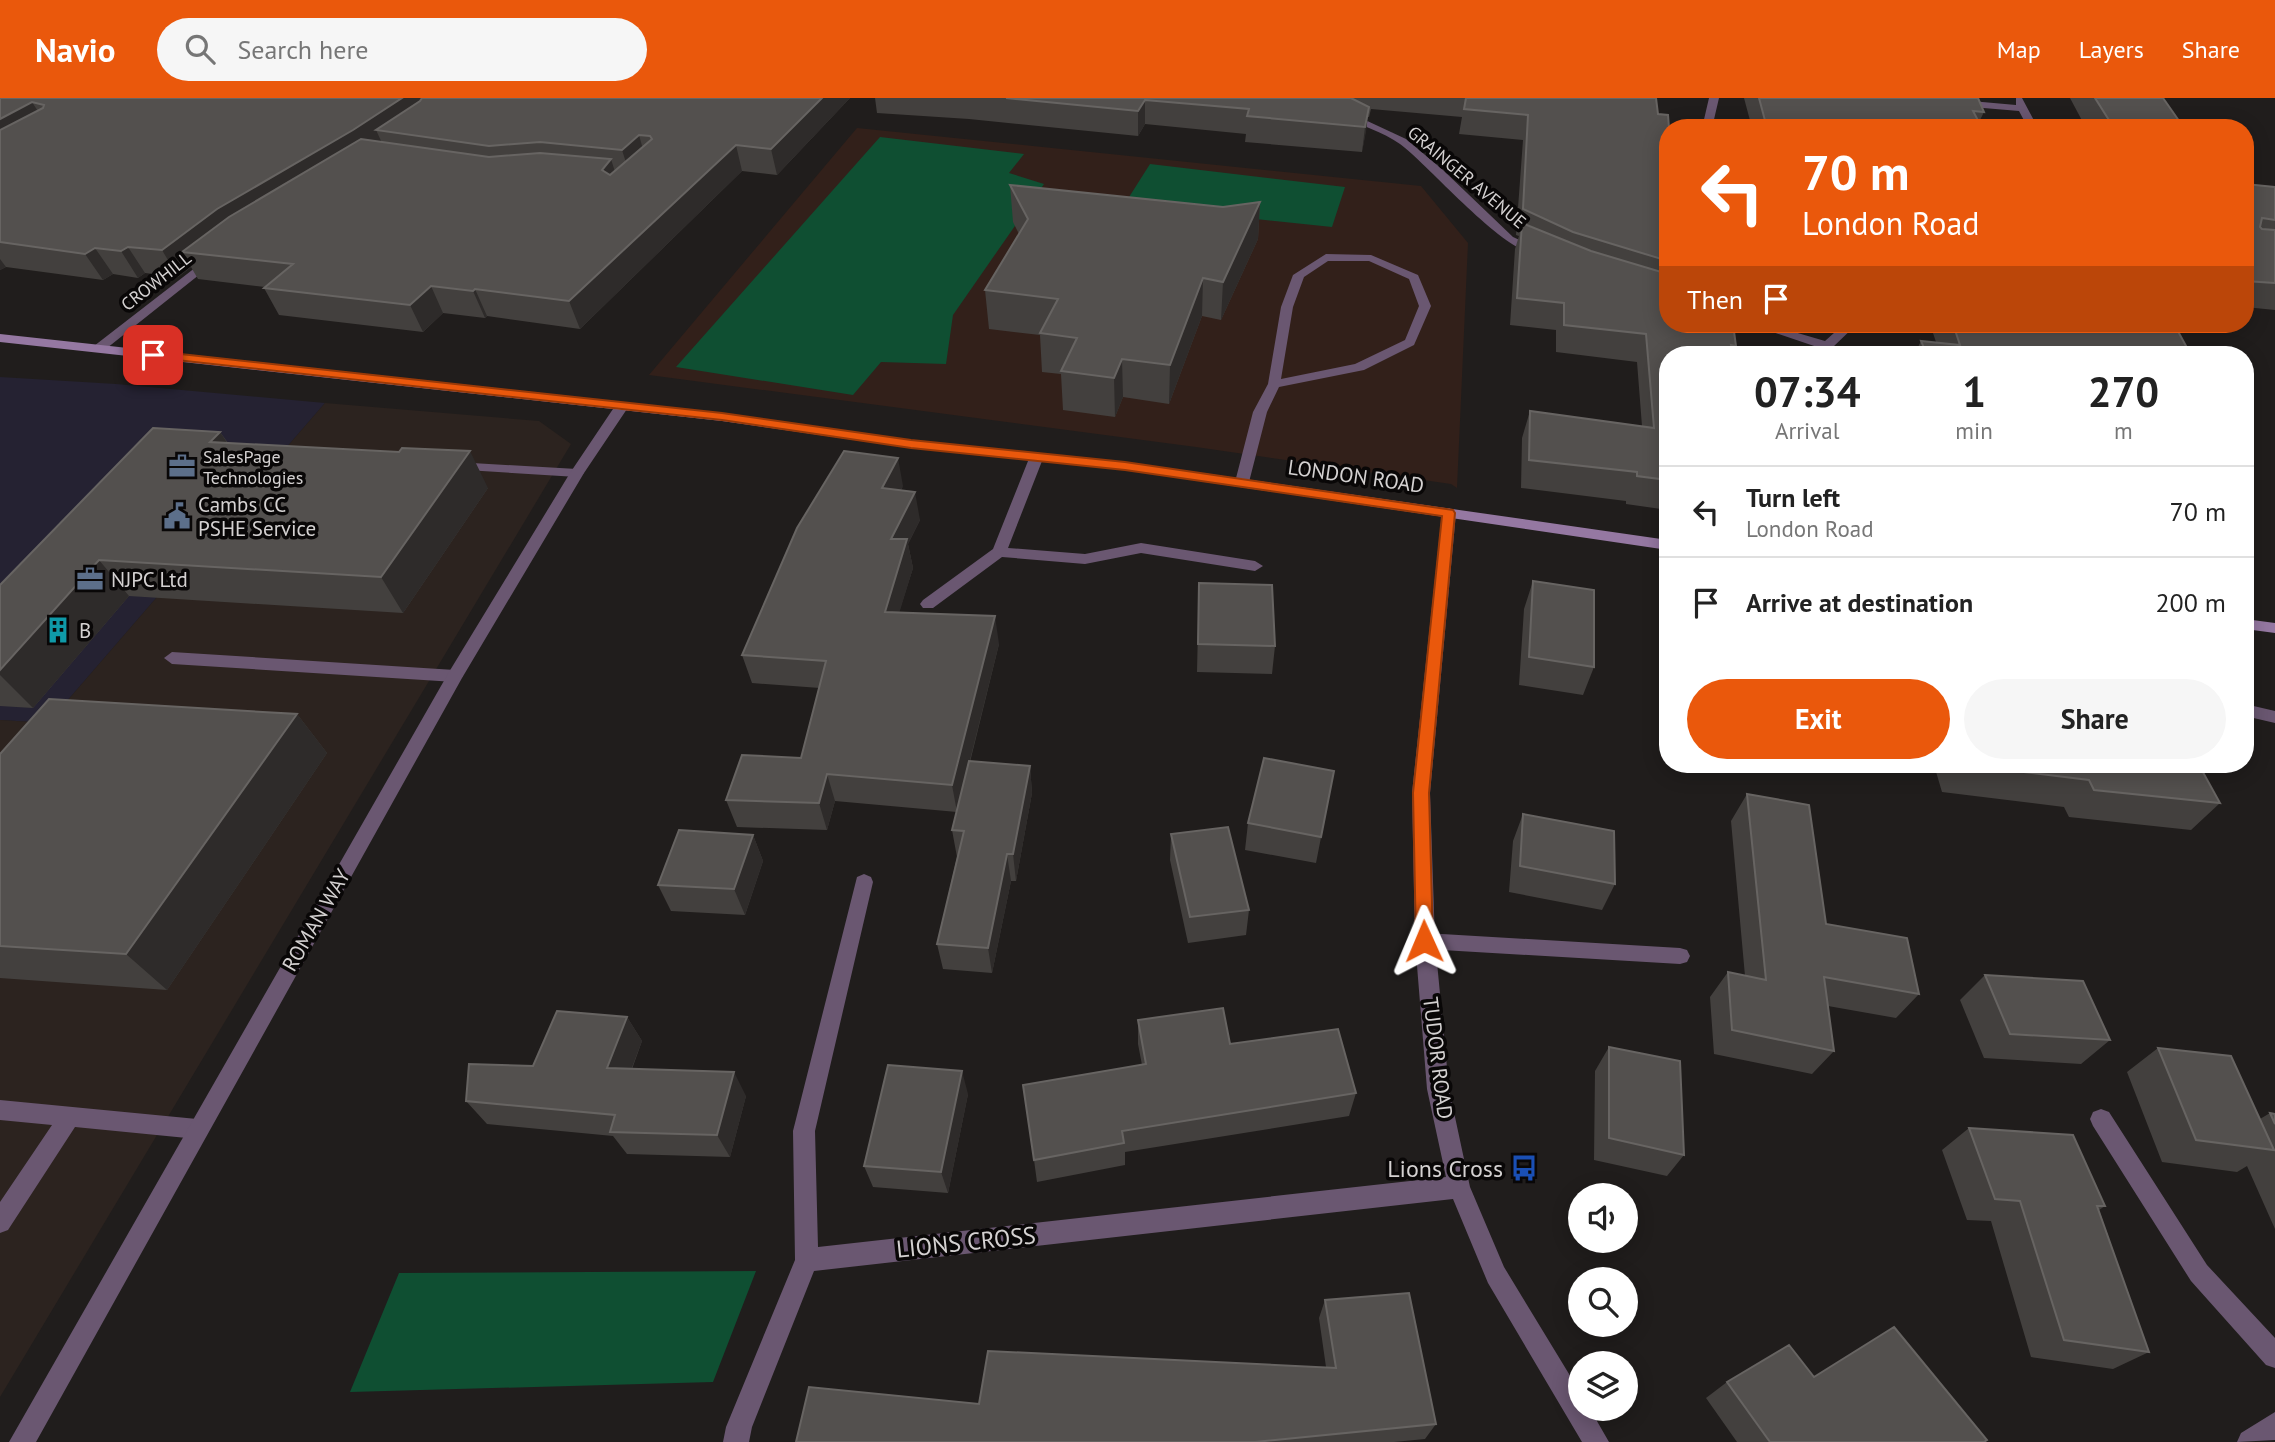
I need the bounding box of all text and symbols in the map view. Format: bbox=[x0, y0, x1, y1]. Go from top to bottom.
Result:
search box bbox=[157, 18, 647, 81]
text: Navio bbox=[35, 28, 115, 71]
icon: search bbox=[181, 30, 219, 68]
text: Search here bbox=[237, 33, 369, 66]
text: Map bbox=[1997, 34, 2041, 65]
text: Layers bbox=[2079, 34, 2144, 65]
text: Share bbox=[2182, 34, 2240, 65]
street label: GRAINGER AVENUE bbox=[1403, 121, 1531, 233]
text: 70 m bbox=[1802, 140, 1909, 204]
icon: left bbox=[1687, 147, 1778, 238]
text: London Road bbox=[1802, 202, 1979, 244]
street label: CROWHILL bbox=[116, 246, 196, 316]
icon: arrive bbox=[1757, 280, 1795, 318]
text: Then bbox=[1687, 283, 1743, 316]
pin bbox=[123, 325, 183, 385]
icon: arrive bbox=[134, 336, 172, 374]
text: 07:34 bbox=[1754, 364, 1860, 419]
text: 1 bbox=[1962, 364, 1986, 419]
text: 270 bbox=[2088, 364, 2159, 419]
text: Arrival bbox=[1775, 416, 1839, 445]
text: min bbox=[1955, 416, 1993, 445]
text: m bbox=[2114, 416, 2133, 445]
place label: SalesPage Technologies bbox=[203, 445, 303, 489]
office icon: SalesPage Technologies bbox=[167, 451, 197, 481]
street label: LONDON ROAD bbox=[1286, 453, 1426, 499]
text: Turn left bbox=[1746, 481, 1840, 514]
place label: Cambs CC PSHE Service bbox=[198, 491, 316, 542]
icon: left bbox=[1687, 493, 1725, 531]
text: 70 m bbox=[2170, 495, 2226, 528]
public building icon: Cambs CC PSHE Service bbox=[162, 501, 192, 531]
text: London Road bbox=[1746, 514, 1874, 543]
office icon: NJPC Ltd bbox=[75, 564, 105, 594]
place label: NJPC Ltd bbox=[111, 566, 188, 593]
icon: arrive bbox=[1687, 584, 1725, 622]
text: Arrive at destination bbox=[1746, 586, 1973, 619]
text: 200 m bbox=[2155, 586, 2226, 619]
building icon: B bbox=[43, 615, 73, 645]
place label: B bbox=[79, 617, 91, 644]
button: Exit bbox=[1687, 679, 1950, 759]
button: Share bbox=[1964, 679, 2226, 759]
street label: ROMAN WAY bbox=[276, 864, 356, 976]
position arrow bbox=[1387, 904, 1461, 978]
street label: TUDOR ROAD bbox=[1417, 995, 1459, 1121]
place label: Lions Cross bbox=[1387, 1153, 1503, 1184]
bus stop icon: Lions Cross bbox=[1509, 1153, 1539, 1183]
map controls bbox=[1568, 1183, 1638, 1421]
button: sound bbox=[1568, 1183, 1638, 1253]
street label: LIONS CROSS bbox=[895, 1219, 1037, 1265]
button: search bbox=[1568, 1267, 1638, 1337]
button: layers bbox=[1568, 1351, 1638, 1421]

